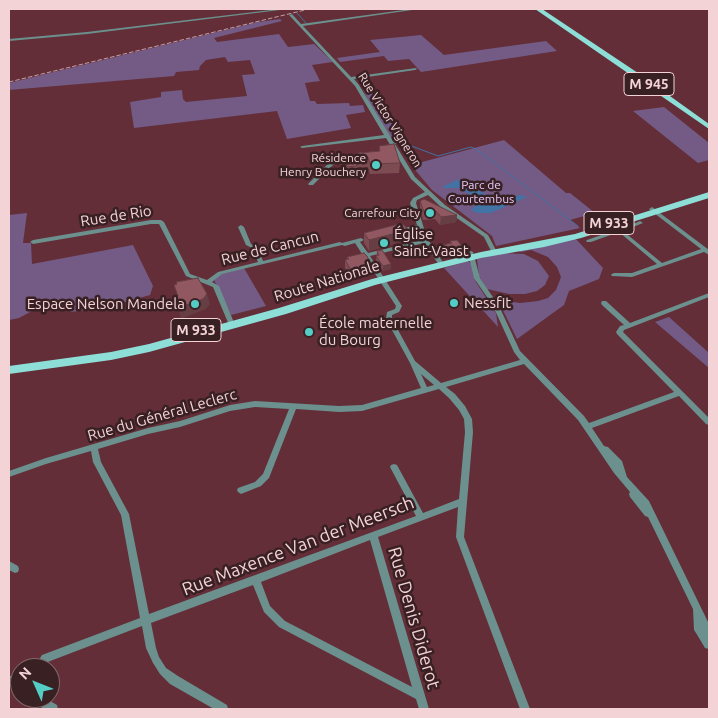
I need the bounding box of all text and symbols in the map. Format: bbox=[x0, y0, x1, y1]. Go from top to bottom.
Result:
street label: Rue Victor Vigneron bbox=[355, 70, 425, 170]
road number: M 945 bbox=[624, 72, 674, 96]
place label: Résidence Henry Bouchery bbox=[280, 151, 366, 179]
marker: Résidence Henry Bouchery bbox=[370, 159, 382, 171]
park label: Parc de Courtembus bbox=[448, 178, 514, 206]
street label: Rue de Rio bbox=[79, 201, 153, 231]
place label: Carrefour City bbox=[344, 206, 420, 220]
marker: Carrefour City bbox=[424, 207, 436, 219]
road number: M 933 bbox=[584, 212, 634, 234]
place label: Église Saint-Vaast bbox=[394, 225, 469, 260]
street label: Rue de Cancun bbox=[219, 227, 321, 269]
marker: Église Saint-Vaast bbox=[378, 237, 390, 249]
street label: Route Nationale bbox=[272, 256, 382, 306]
place label: Nessfit bbox=[464, 294, 511, 312]
place label: Espace Nelson Mandela bbox=[27, 295, 185, 313]
marker: Nessfit bbox=[448, 297, 460, 309]
marker: Espace Nelson Mandela bbox=[189, 298, 201, 310]
place label: École maternelle du Bourg bbox=[319, 314, 432, 349]
road number: M 933 bbox=[171, 318, 221, 342]
marker: École maternelle du Bourg bbox=[303, 326, 315, 338]
street label: Rue du Général Leclerc bbox=[86, 385, 238, 445]
street label: Rue Maxence Van der Meersch bbox=[179, 492, 417, 600]
street label: Rue Denis Diderot bbox=[383, 544, 445, 692]
north arrow bbox=[10, 658, 60, 708]
text: N bbox=[16, 664, 34, 683]

